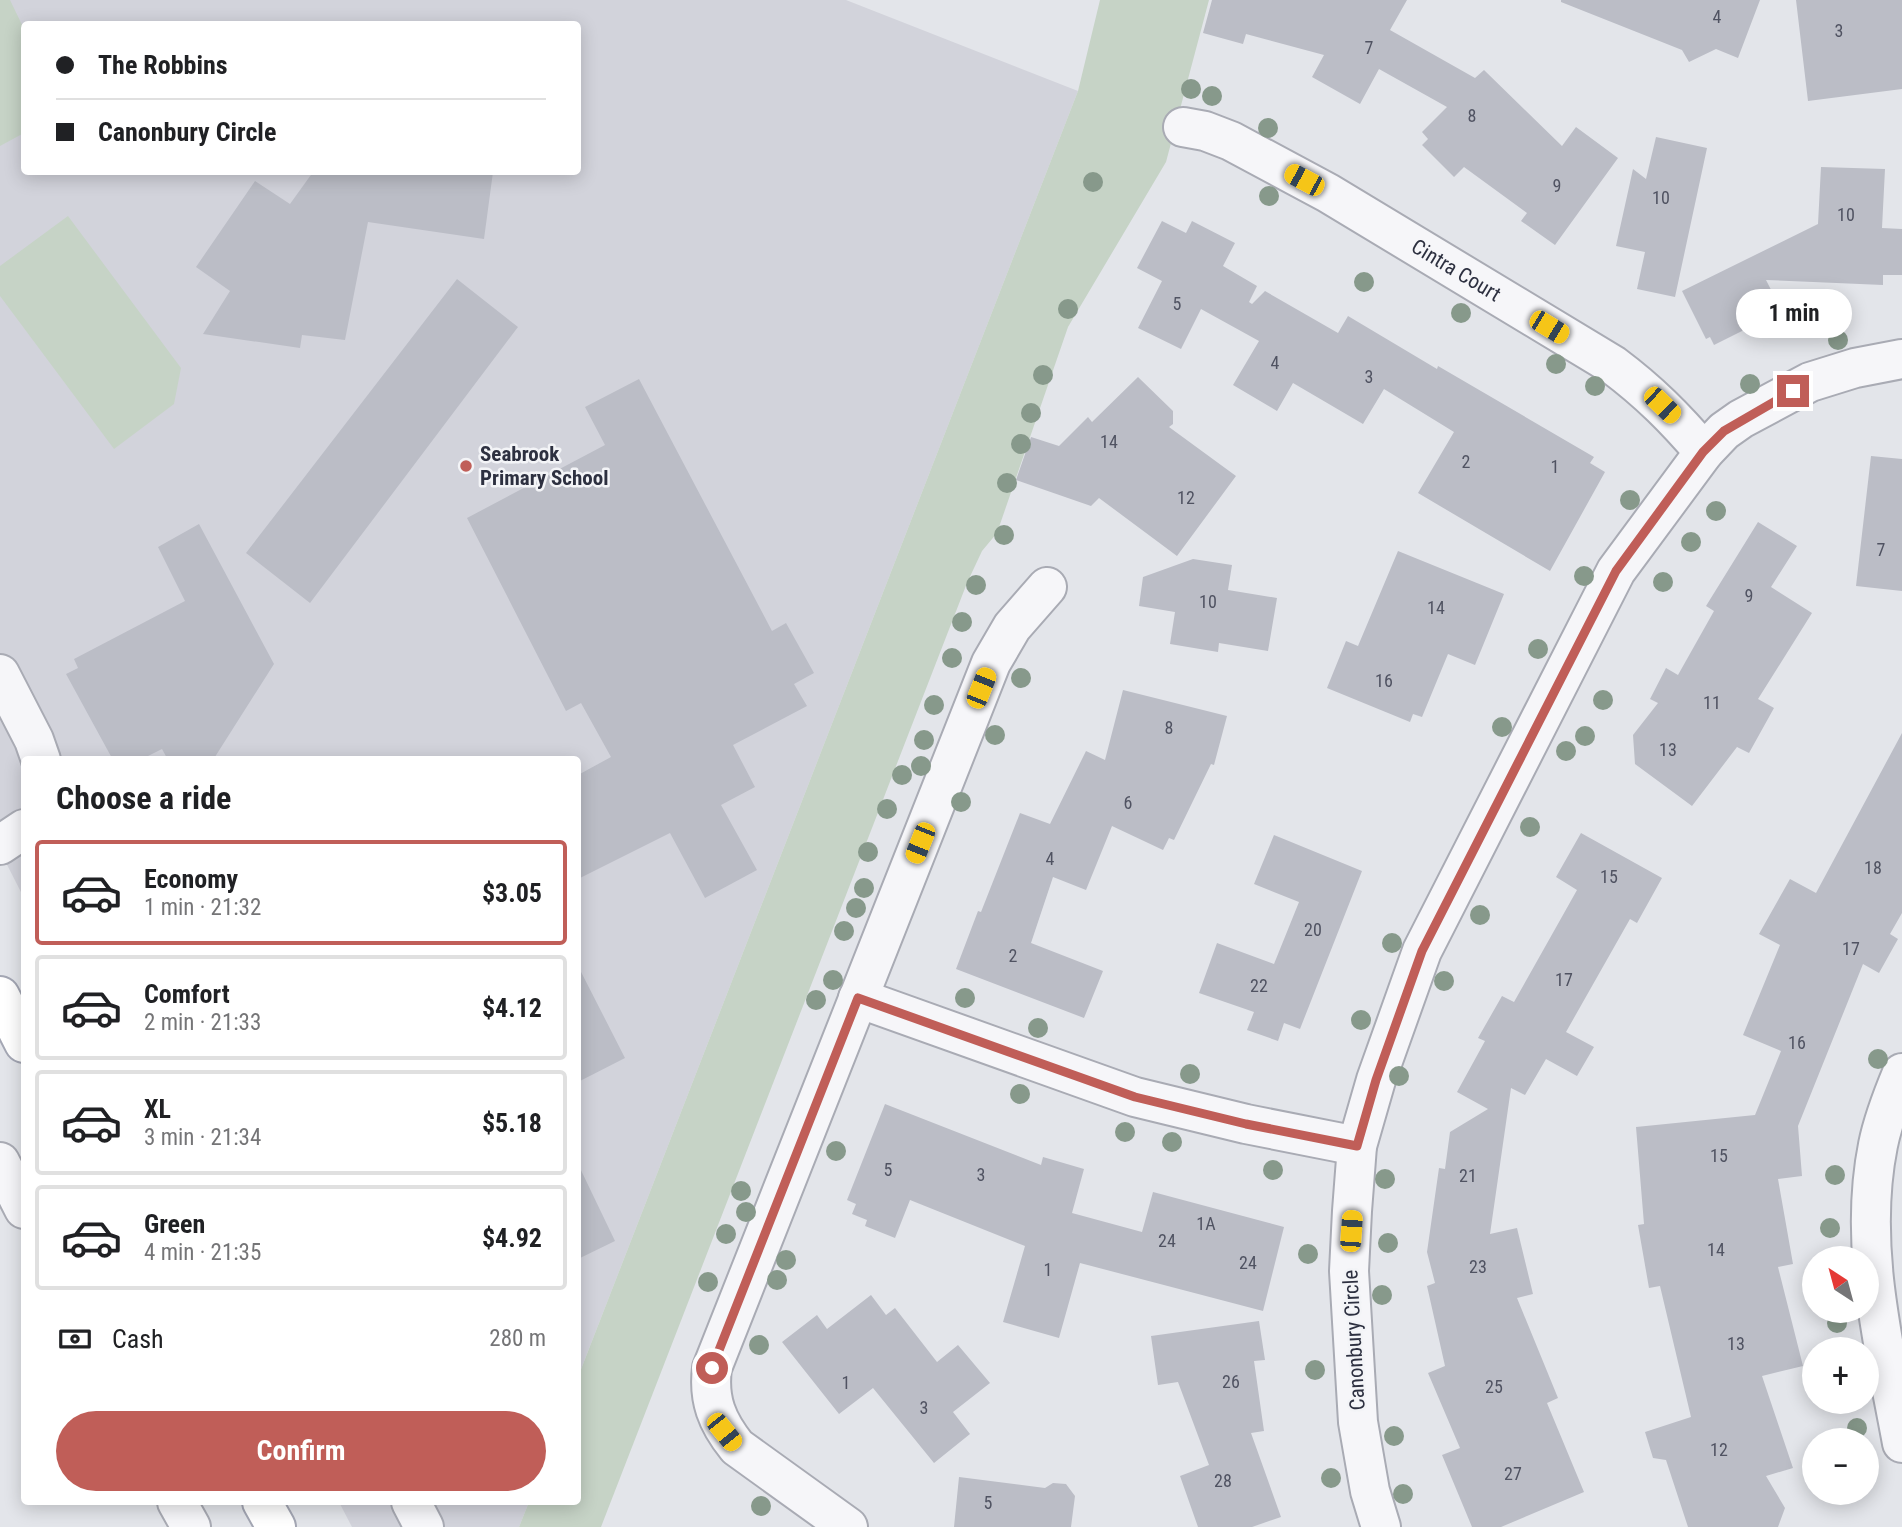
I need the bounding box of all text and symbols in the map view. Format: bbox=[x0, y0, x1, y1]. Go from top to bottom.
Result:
house number: 4 bbox=[1713, 6, 1722, 27]
house number: 3 bbox=[1835, 20, 1843, 41]
house number: 7 bbox=[1365, 37, 1374, 58]
text: The Robbins bbox=[98, 50, 228, 80]
house number: 8 bbox=[1468, 105, 1476, 126]
text: Canonbury Circle bbox=[98, 117, 276, 147]
car bbox=[1281, 161, 1328, 199]
house number: 9 bbox=[1553, 175, 1561, 196]
house number: 10 bbox=[1652, 187, 1670, 208]
house number: 10 bbox=[1837, 204, 1855, 225]
street label: Cintra Court bbox=[1407, 234, 1505, 306]
callout: 1 min bbox=[1735, 290, 1851, 338]
house number: 5 bbox=[1173, 293, 1182, 314]
text: 1 min bbox=[1768, 300, 1820, 327]
car bbox=[1526, 307, 1573, 347]
house number: 4 bbox=[1271, 352, 1280, 373]
house number: 3 bbox=[1365, 366, 1373, 387]
route end bbox=[1777, 375, 1809, 407]
car bbox=[1640, 383, 1685, 427]
house number: 14 bbox=[1100, 431, 1118, 452]
place label: Seabrook Primary School bbox=[480, 442, 609, 490]
house number: 2 bbox=[1462, 451, 1471, 472]
house number: 1 bbox=[1551, 456, 1559, 477]
marker: Seabrook Primary School bbox=[458, 458, 474, 474]
house number: 12 bbox=[1177, 487, 1195, 508]
house number: 7 bbox=[1877, 539, 1886, 560]
house number: 9 bbox=[1745, 585, 1753, 606]
house number: 10 bbox=[1199, 591, 1217, 612]
house number: 14 bbox=[1427, 597, 1445, 618]
car bbox=[964, 665, 999, 711]
house number: 16 bbox=[1375, 670, 1393, 691]
house number: 11 bbox=[1703, 692, 1721, 713]
house number: 8 bbox=[1165, 717, 1173, 738]
house number: 13 bbox=[1659, 739, 1677, 760]
text: Choose a ride bbox=[56, 779, 231, 817]
house number: 6 bbox=[1124, 792, 1132, 813]
car bbox=[903, 820, 938, 866]
house number: 4 bbox=[1046, 848, 1055, 869]
house number: 18 bbox=[1864, 857, 1882, 878]
icon: car bbox=[60, 861, 123, 924]
text: Economy bbox=[144, 864, 238, 894]
house number: 15 bbox=[1600, 866, 1618, 887]
text: $3.05 bbox=[482, 878, 542, 908]
text: 1 min · 21:32 bbox=[144, 894, 261, 921]
house number: 20 bbox=[1304, 919, 1322, 940]
house number: 17 bbox=[1842, 938, 1860, 959]
house number: 2 bbox=[1009, 945, 1018, 966]
house number: 17 bbox=[1555, 969, 1573, 990]
house number: 22 bbox=[1250, 975, 1268, 996]
icon: car bbox=[60, 976, 123, 1039]
text: Comfort bbox=[144, 979, 230, 1009]
text: $4.12 bbox=[482, 993, 542, 1023]
text: 2 min · 21:33 bbox=[144, 1009, 261, 1036]
house number: 16 bbox=[1788, 1032, 1806, 1053]
icon: car bbox=[60, 1091, 123, 1154]
text: XL bbox=[144, 1094, 171, 1124]
text: $5.18 bbox=[482, 1108, 542, 1138]
text: 3 min · 21:34 bbox=[144, 1124, 261, 1151]
house number: 15 bbox=[1710, 1145, 1728, 1166]
house number: 5 bbox=[884, 1159, 893, 1180]
house number: 3 bbox=[977, 1164, 985, 1185]
house number: 21 bbox=[1459, 1165, 1477, 1186]
icon: car bbox=[60, 1206, 123, 1269]
text: Green bbox=[144, 1209, 205, 1239]
car bbox=[1340, 1209, 1363, 1253]
house number: 1A bbox=[1196, 1213, 1216, 1234]
text: $4.92 bbox=[482, 1223, 542, 1253]
house number: 24 bbox=[1158, 1230, 1176, 1251]
text: 4 min · 21:35 bbox=[144, 1239, 261, 1266]
house number: 14 bbox=[1707, 1239, 1725, 1260]
north arrow bbox=[1802, 1246, 1880, 1323]
map controls bbox=[1802, 1246, 1879, 1505]
house number: 24 bbox=[1239, 1252, 1257, 1273]
house number: 23 bbox=[1469, 1256, 1487, 1277]
house number: 1 bbox=[1044, 1259, 1052, 1280]
street label: Canonbury Circle bbox=[1338, 1269, 1370, 1411]
icon: cash bbox=[56, 1320, 94, 1358]
text: Cash bbox=[112, 1324, 164, 1354]
text: 280 m bbox=[489, 1325, 546, 1352]
house number: 13 bbox=[1727, 1333, 1745, 1354]
button: + bbox=[1802, 1337, 1879, 1414]
route start bbox=[696, 1352, 728, 1384]
house number: 26 bbox=[1222, 1371, 1240, 1392]
house number: 1 bbox=[842, 1372, 850, 1393]
house number: 25 bbox=[1485, 1376, 1503, 1397]
house number: 3 bbox=[920, 1397, 928, 1418]
car bbox=[703, 1409, 746, 1455]
button: Confirm bbox=[56, 1411, 546, 1491]
button: − bbox=[1802, 1428, 1879, 1505]
house number: 12 bbox=[1710, 1439, 1728, 1460]
house number: 27 bbox=[1504, 1463, 1522, 1484]
house number: 28 bbox=[1214, 1470, 1232, 1491]
house number: 5 bbox=[984, 1492, 993, 1513]

